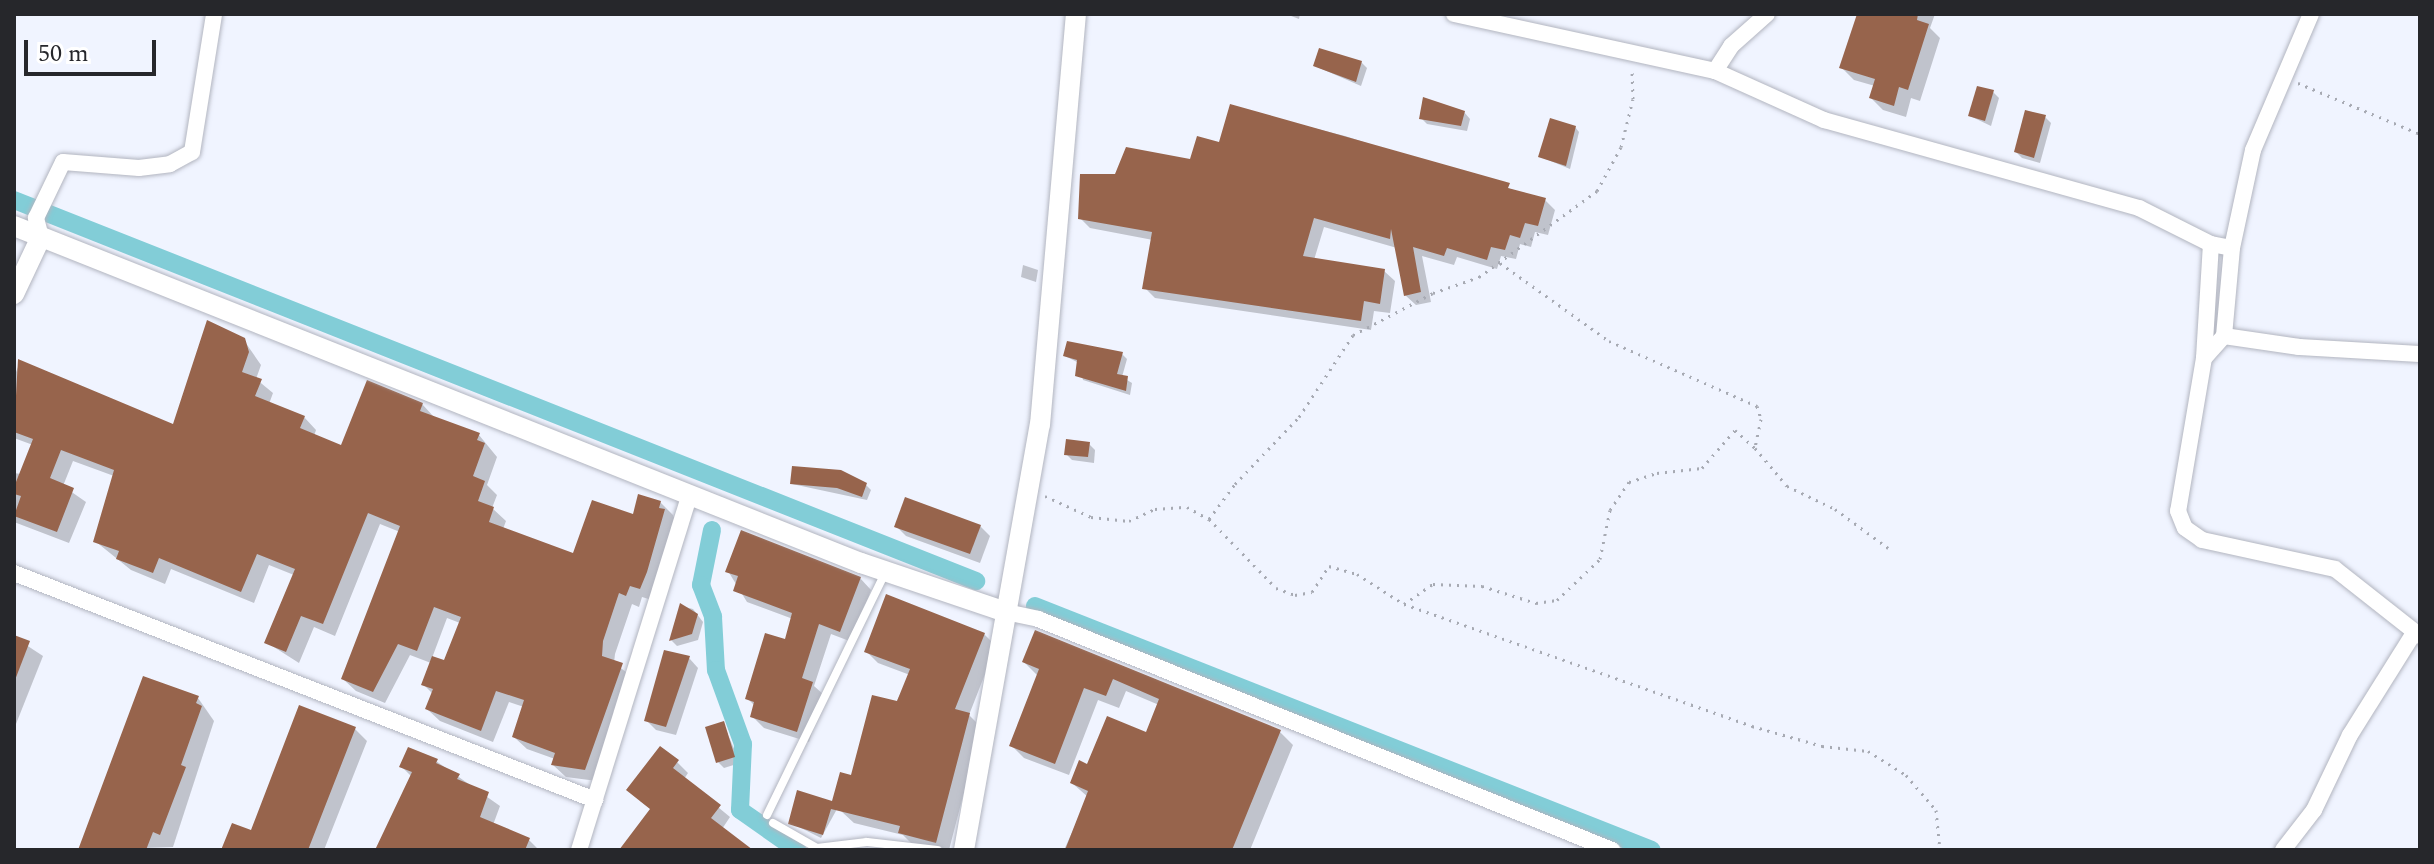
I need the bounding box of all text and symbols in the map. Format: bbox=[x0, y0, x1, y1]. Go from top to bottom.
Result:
scale bar bbox=[28, 24, 160, 74]
text: 50 m bbox=[38, 36, 89, 72]

